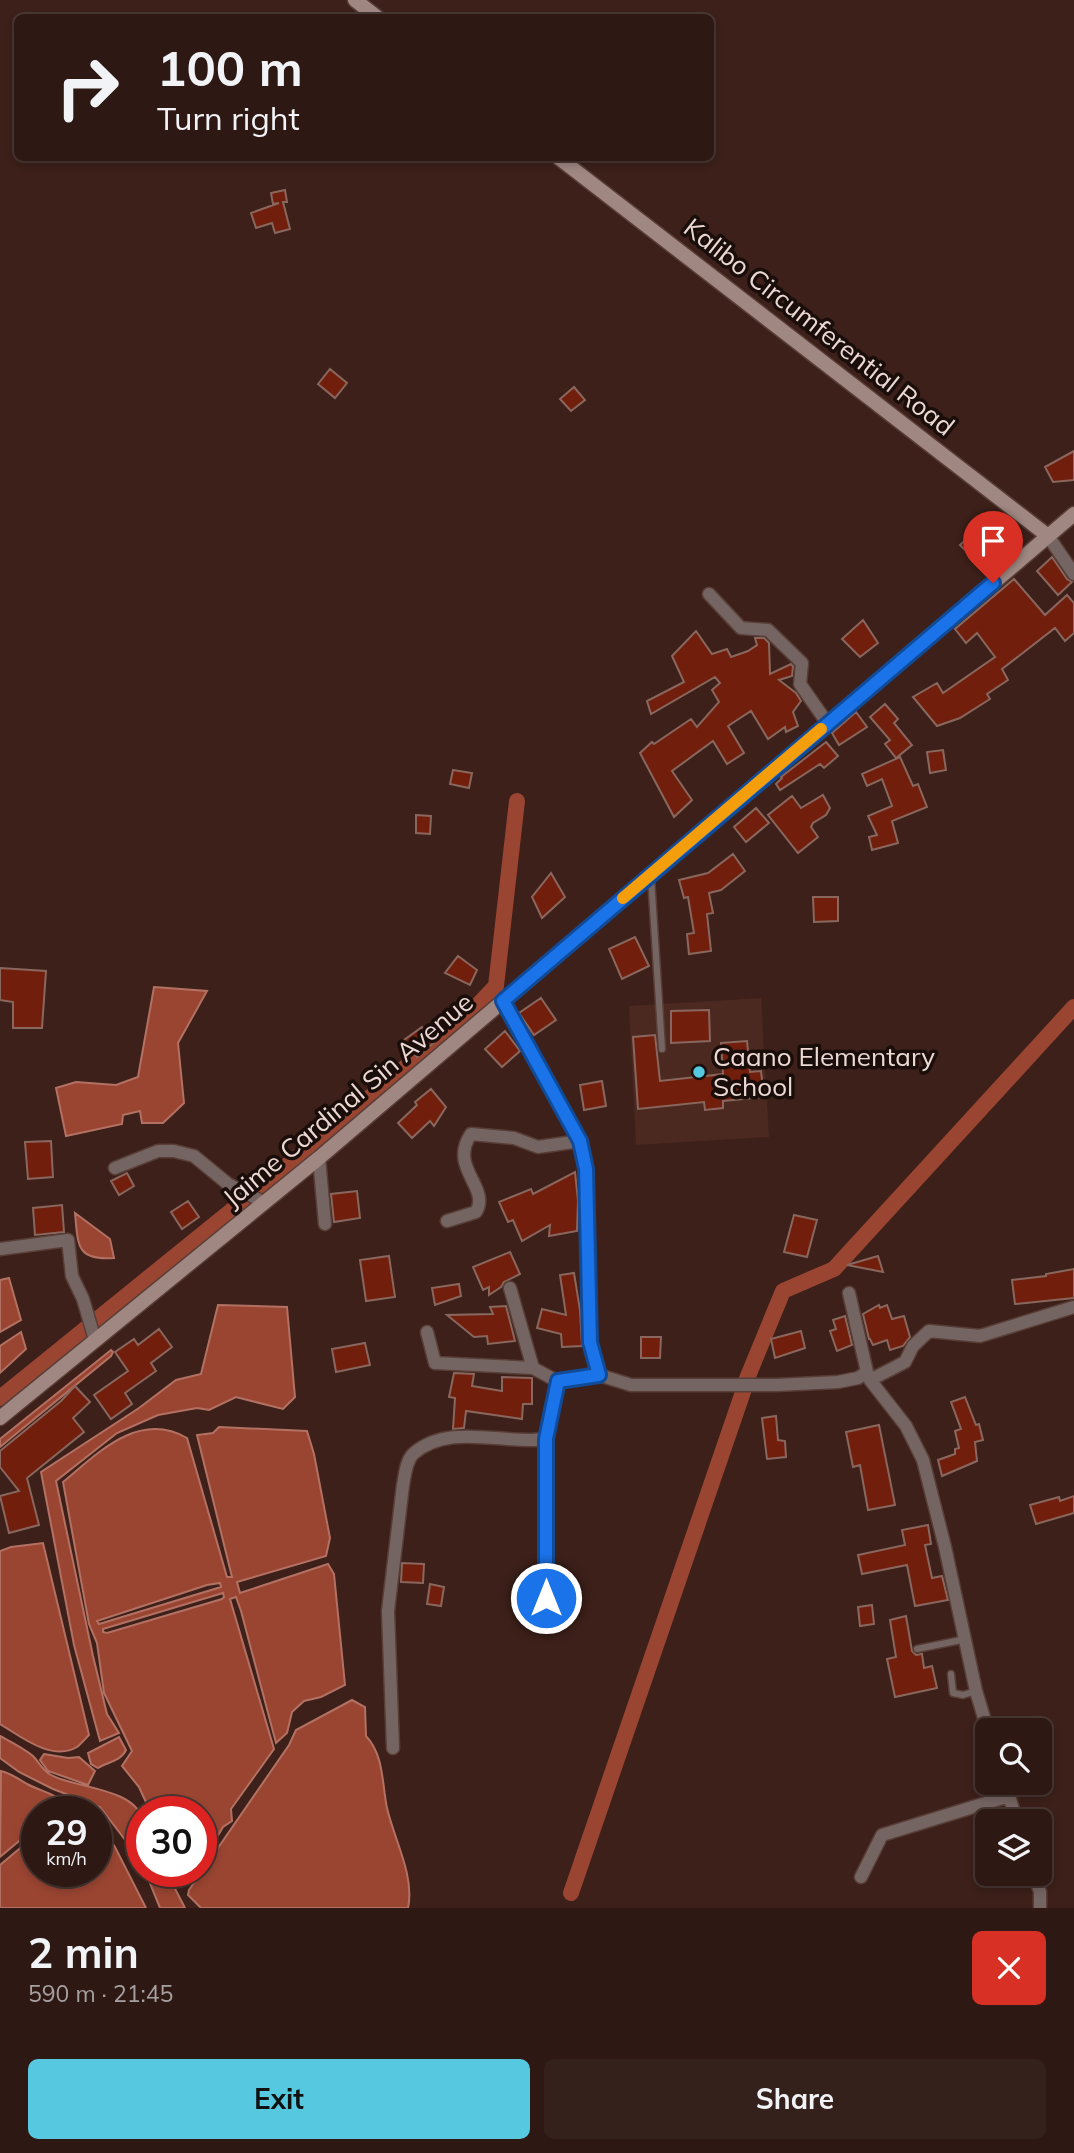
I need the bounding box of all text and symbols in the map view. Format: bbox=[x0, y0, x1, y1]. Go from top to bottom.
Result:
text: 100 m bbox=[157, 37, 303, 98]
icon: right bbox=[42, 42, 133, 133]
text: Turn right bbox=[157, 98, 300, 138]
street label: Kalibo Circumferential Road bbox=[677, 211, 961, 443]
pin bbox=[963, 511, 1023, 583]
icon: arrive bbox=[974, 522, 1012, 560]
street label: Jaime Cardinal Sin Avenue bbox=[216, 985, 480, 1214]
place label: Caano Elementary School bbox=[713, 1040, 935, 1103]
marker: Caano Elementary School bbox=[691, 1064, 707, 1080]
position arrow bbox=[509, 1561, 583, 1635]
map controls bbox=[975, 1718, 1052, 1886]
button: search bbox=[975, 1718, 1052, 1795]
speed limit sign: 30 bbox=[126, 1796, 217, 1887]
button: layers bbox=[975, 1809, 1052, 1886]
text: 29 bbox=[45, 1810, 88, 1854]
text: km/h bbox=[46, 1847, 87, 1870]
text: 2 min bbox=[28, 1926, 139, 1979]
button: close bbox=[972, 1931, 1046, 2005]
text: 590 m · 21:45 bbox=[28, 1979, 173, 2008]
button: Exit bbox=[28, 2059, 530, 2139]
button: Share bbox=[544, 2059, 1046, 2139]

